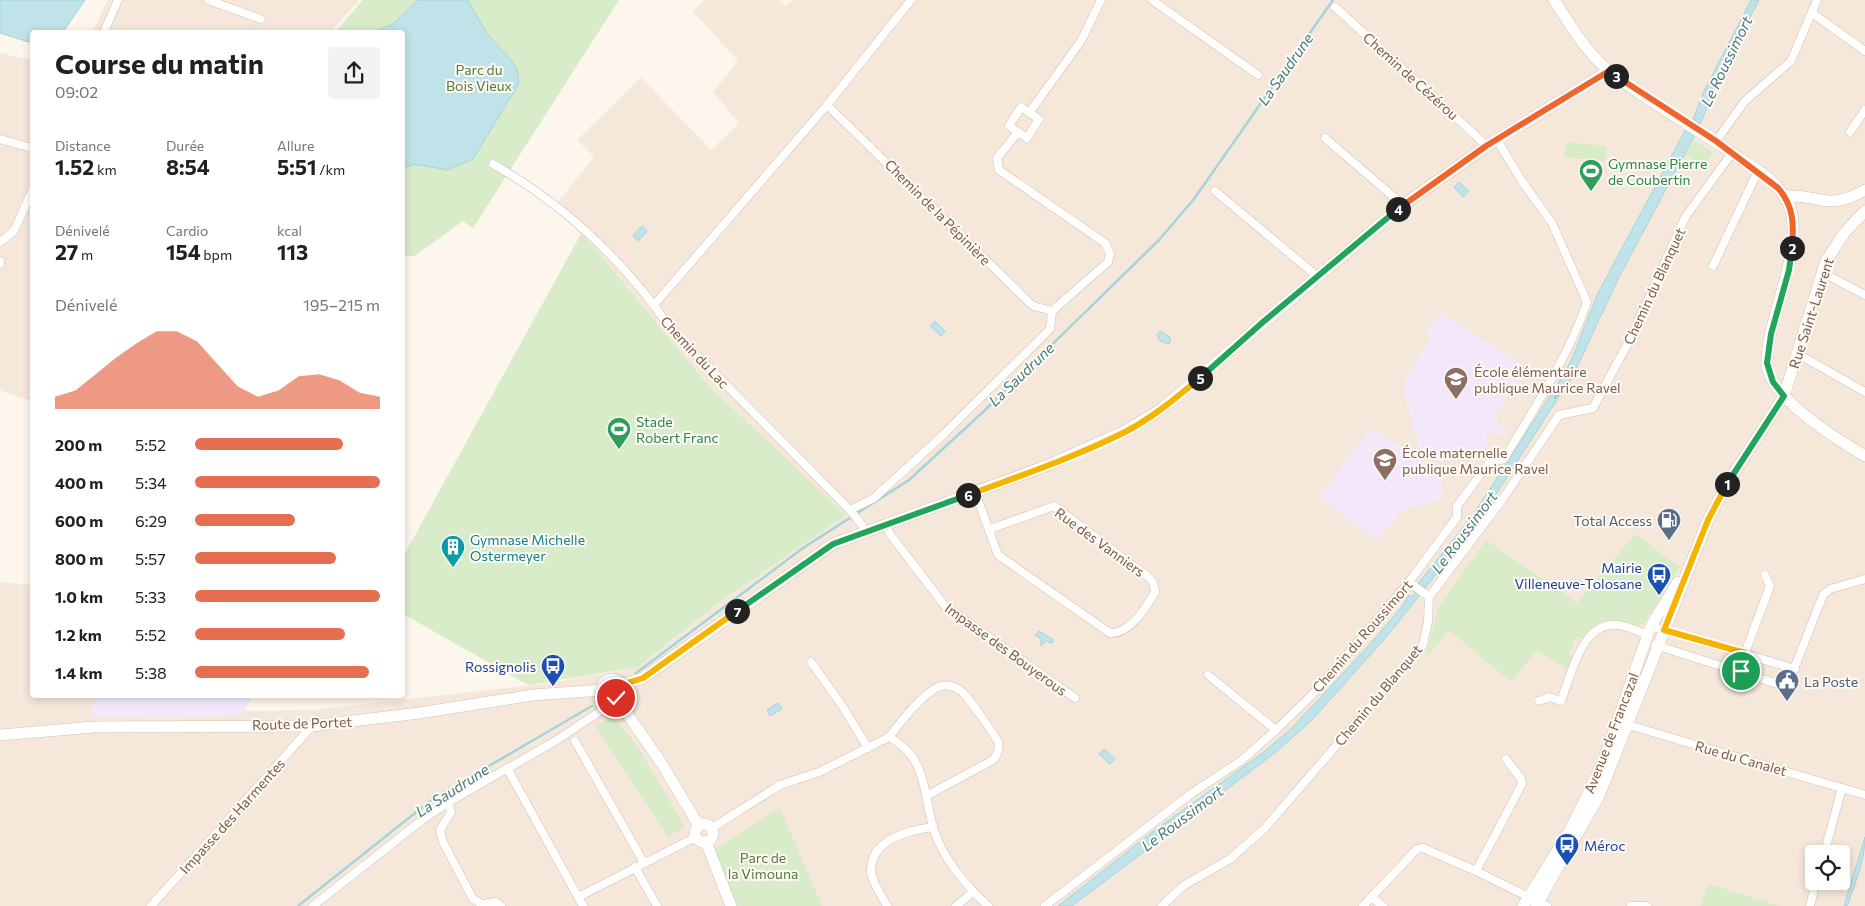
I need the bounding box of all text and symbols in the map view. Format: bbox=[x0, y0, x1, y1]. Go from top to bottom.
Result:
water label: Le Roussimort bbox=[1696, 12, 1756, 109]
water label: La Saudrune bbox=[1254, 29, 1316, 109]
street label: Chemin de Cézérou bbox=[1360, 29, 1462, 123]
text: Course du matin bbox=[55, 46, 264, 80]
button: share bbox=[328, 47, 380, 99]
park label: Parc du Bois Vieux bbox=[446, 61, 513, 94]
pin: 3 bbox=[1604, 64, 1628, 88]
text: 3 bbox=[1612, 68, 1621, 85]
text: 09:02 bbox=[55, 82, 98, 101]
text: Distance bbox=[55, 137, 111, 154]
text: Durée bbox=[166, 137, 204, 154]
text: Allure bbox=[277, 137, 314, 154]
text: 1.52 bbox=[55, 154, 94, 179]
text: 8:54 bbox=[166, 154, 210, 179]
text: 5:51 bbox=[277, 154, 317, 179]
place label: Gymnase Pierre de Coubertin bbox=[1608, 155, 1707, 188]
street label: Chemin de la Pépinière bbox=[882, 156, 994, 268]
sports icon: Gymnase Pierre de Coubertin bbox=[1578, 158, 1604, 192]
text: km bbox=[94, 161, 117, 178]
text: /km bbox=[317, 161, 345, 178]
pin: 4 bbox=[1386, 196, 1410, 222]
text: 4 bbox=[1394, 201, 1403, 218]
text: Dénivelé bbox=[55, 222, 110, 239]
text: Cardio bbox=[166, 222, 208, 239]
text: kcal bbox=[277, 222, 302, 239]
street label: Chemin du Blanquet bbox=[1619, 225, 1689, 347]
pin: 2 bbox=[1780, 236, 1804, 260]
text: 27 bbox=[55, 239, 78, 264]
text: 154 bbox=[166, 239, 201, 264]
text: 113 bbox=[277, 239, 308, 264]
text: 2 bbox=[1789, 240, 1796, 257]
text: m bbox=[78, 246, 93, 263]
text: bpm bbox=[201, 246, 232, 263]
street label: Rue Saint-Laurent bbox=[1785, 255, 1837, 371]
text: Dénivelé bbox=[55, 295, 117, 314]
text: 195–215 m bbox=[303, 295, 380, 314]
street label: Chemin du Lac bbox=[657, 312, 733, 392]
water label: La Saudrune bbox=[985, 338, 1057, 410]
place label: École élémentaire publique Maurice Ravel bbox=[1474, 363, 1621, 396]
pin: 5 bbox=[1188, 366, 1212, 390]
school or university icon: École élémentaire publique Maurice Ravel bbox=[1443, 366, 1469, 400]
text: 5 bbox=[1196, 370, 1205, 387]
place label: Stade Robert Franc bbox=[636, 413, 719, 446]
sports icon: Stade Robert Franc bbox=[606, 416, 632, 450]
text: 200 m bbox=[55, 435, 102, 454]
text: 5:52 bbox=[135, 435, 166, 454]
place label: École maternelle publique Maurice Ravel bbox=[1402, 444, 1549, 477]
school or university icon: École maternelle publique Maurice Ravel bbox=[1372, 447, 1398, 481]
pin: 1 bbox=[1714, 472, 1740, 496]
text: 400 m bbox=[55, 473, 103, 492]
text: 5:34 bbox=[135, 473, 167, 492]
text: 1 bbox=[1724, 476, 1731, 493]
pin: 6 bbox=[956, 482, 980, 508]
text: 6 bbox=[964, 487, 973, 504]
water label: Le Roussimort bbox=[1427, 487, 1501, 577]
street label: Rue des Vanniers bbox=[1052, 504, 1148, 580]
fuel station icon: Total Access bbox=[1656, 507, 1682, 541]
text: 600 m bbox=[55, 511, 103, 530]
text: 6:29 bbox=[135, 511, 167, 530]
place label: Total Access bbox=[1573, 512, 1652, 529]
place label: Gymnase Michelle Ostermeyer bbox=[470, 531, 585, 564]
building icon: Gymnase Michelle Ostermeyer bbox=[440, 534, 466, 568]
text: 800 m bbox=[55, 549, 103, 568]
text: 5:57 bbox=[135, 549, 166, 568]
place label: Mairie Villeneuve-Tolosane bbox=[1514, 559, 1642, 592]
bus stop icon: Mairie Villeneuve-Tolosane bbox=[1646, 562, 1672, 596]
street label: Chemin du Roussimort bbox=[1309, 576, 1416, 696]
text: 1.0 km bbox=[55, 587, 103, 606]
text: 5:33 bbox=[135, 587, 166, 606]
pin: 7 bbox=[724, 598, 750, 624]
street label: Impasse des Bouyerous bbox=[942, 599, 1070, 699]
text: 7 bbox=[734, 603, 741, 620]
text: 1.2 km bbox=[55, 625, 102, 644]
text: 5:52 bbox=[135, 625, 166, 644]
street label: Chemin du Blanquet bbox=[1331, 641, 1426, 749]
pin bbox=[1720, 650, 1762, 692]
bus stop icon: Rossignolis bbox=[540, 653, 566, 687]
icon: arrive bbox=[1727, 657, 1755, 685]
place label: Rossignolis bbox=[465, 658, 536, 675]
text: 1.4 km bbox=[55, 663, 102, 682]
text: 5:38 bbox=[135, 663, 167, 682]
public building icon: La Poste bbox=[1774, 668, 1800, 702]
street label: Avenue de Francazal bbox=[1580, 670, 1642, 796]
place label: La Poste bbox=[1804, 673, 1858, 690]
pin bbox=[595, 677, 637, 719]
icon: check bbox=[602, 684, 630, 712]
street label: Route de Portet bbox=[252, 713, 353, 733]
street label: Rue du Canalet bbox=[1693, 737, 1789, 779]
street label: Impasse des Harmentes bbox=[176, 755, 288, 877]
water label: La Saudrune bbox=[412, 760, 492, 820]
water label: Le Roussimort bbox=[1137, 781, 1227, 855]
bus stop icon: Méroc bbox=[1554, 832, 1580, 866]
place label: Méroc bbox=[1584, 837, 1625, 854]
map controls bbox=[1805, 845, 1850, 890]
button: locate bbox=[1805, 845, 1850, 890]
park label: Parc de la Vimouna bbox=[728, 849, 798, 882]

